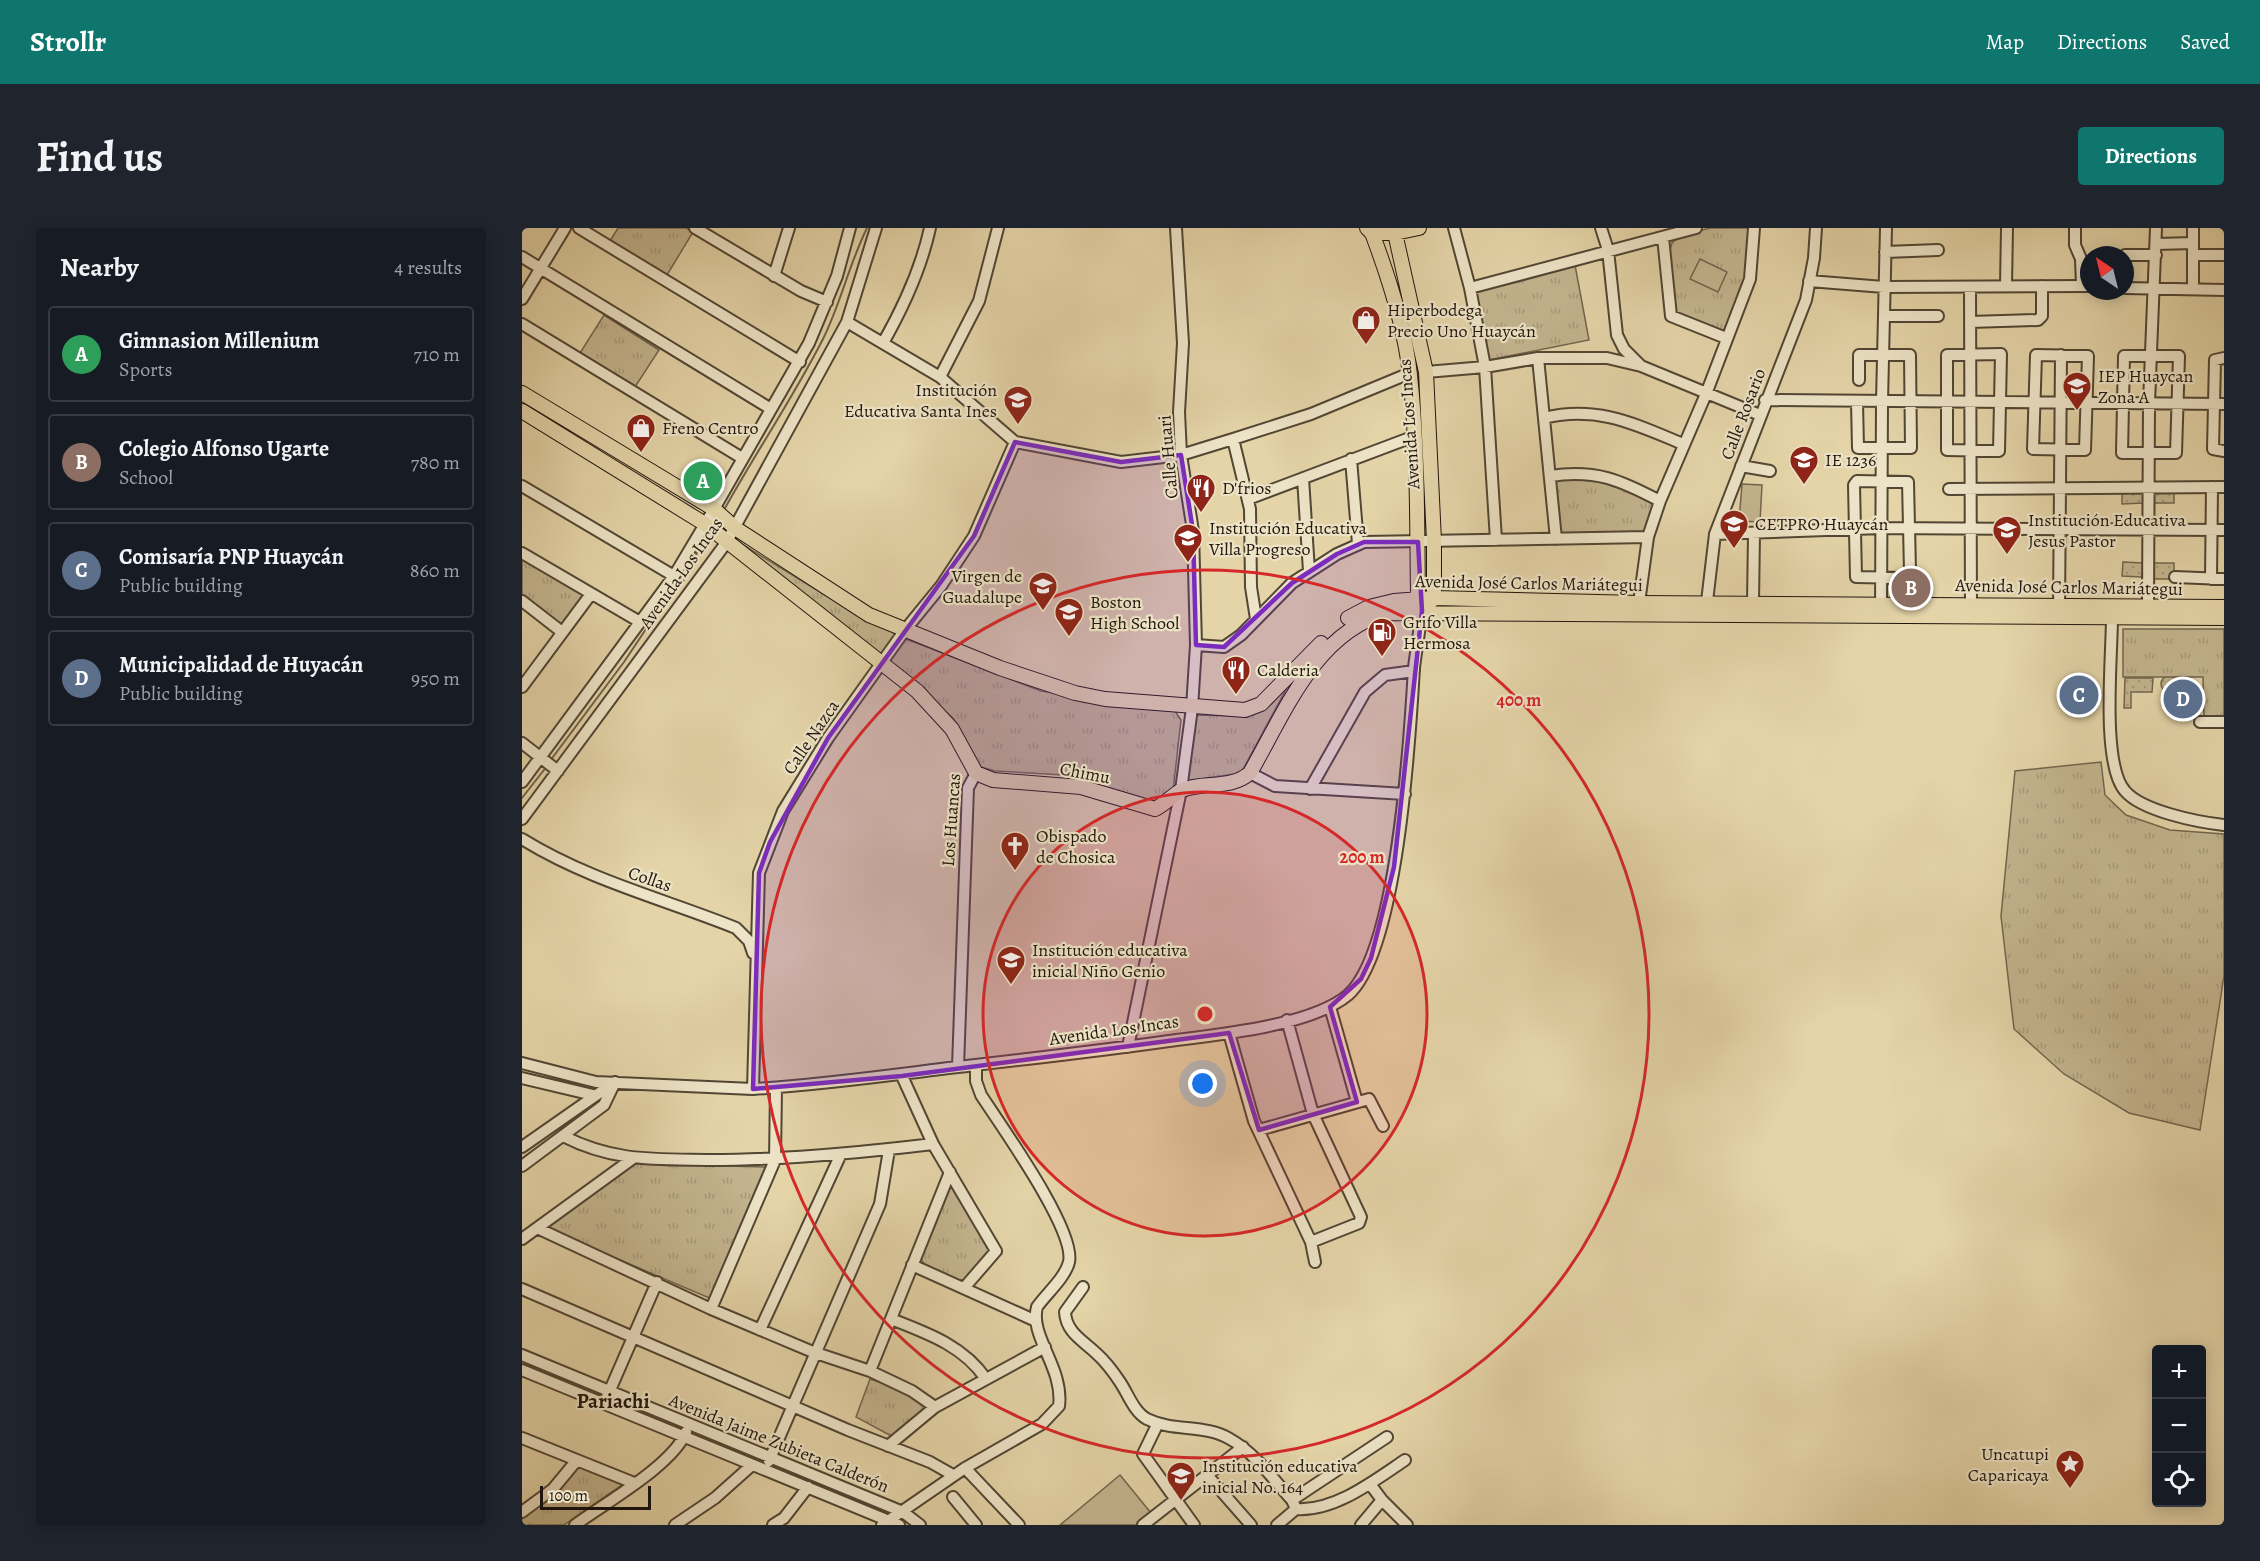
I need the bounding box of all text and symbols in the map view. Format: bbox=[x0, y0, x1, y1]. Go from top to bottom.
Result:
text: Strollr bbox=[30, 23, 106, 61]
text: Map bbox=[1986, 28, 2024, 56]
text: Directions bbox=[2057, 28, 2147, 56]
text: Saved bbox=[2180, 28, 2230, 56]
button: Directions bbox=[2078, 127, 2224, 185]
text: Find us bbox=[36, 128, 163, 185]
north arrow bbox=[2080, 246, 2134, 300]
text: Nearby bbox=[60, 250, 139, 285]
text: 4 results bbox=[394, 254, 462, 281]
place label: Hiperbodega Precio Uno Huaycán bbox=[1387, 298, 1536, 343]
shop icon: Hiperbodega Precio Uno Huaycán bbox=[1350, 304, 1382, 346]
text: Gimnasion Millenium bbox=[119, 326, 320, 356]
text: A bbox=[75, 341, 88, 368]
text: 710 m bbox=[414, 341, 460, 368]
text: Sports bbox=[119, 356, 172, 383]
street label: Avenida Los Incas bbox=[1392, 358, 1426, 491]
place label: IEP Huaycan Zona A bbox=[2098, 364, 2194, 409]
street label: Calle Rosario bbox=[1715, 365, 1771, 463]
school or university icon: IEP Huaycan Zona A bbox=[2061, 370, 2093, 412]
place label: Institución Educativa Santa Ines bbox=[844, 378, 997, 423]
school or university icon: Institución Educativa Santa Ines bbox=[1002, 384, 1034, 426]
shop icon: Freno Centro bbox=[625, 412, 657, 454]
street label: Calle Huari bbox=[1152, 414, 1184, 500]
place label: Freno Centro bbox=[662, 416, 759, 440]
text: Colegio Alfonso Ugarte bbox=[119, 434, 329, 464]
school or university icon: IE 1236 bbox=[1788, 444, 1820, 486]
place label: IE 1236 bbox=[1825, 448, 1876, 472]
text: B bbox=[75, 449, 88, 476]
text: 780 m bbox=[411, 449, 460, 476]
pin: A bbox=[684, 458, 723, 504]
text: School bbox=[119, 464, 173, 491]
restaurant icon: D'frios bbox=[1185, 472, 1217, 514]
place label: D'frios bbox=[1222, 476, 1271, 500]
school or university icon: CETPRO Huaycán bbox=[1718, 508, 1750, 550]
place label: Institución Educativa Jesus Pastor bbox=[2028, 508, 2186, 553]
place label: CETPRO Huaycán bbox=[1755, 512, 1888, 536]
street label: Avenida Los Incas bbox=[633, 513, 728, 634]
school or university icon: Institución Educativa Jesus Pastor bbox=[1991, 514, 2023, 556]
place label: Institución Educativa Villa Progreso bbox=[1208, 516, 1367, 561]
school or university icon: Institución Educativa Villa Progreso bbox=[1172, 522, 1204, 564]
text: Comisaría PNP Huaycán bbox=[119, 542, 344, 572]
text: C bbox=[75, 557, 88, 584]
text: 860 m bbox=[410, 557, 460, 584]
place label: Virgen de Guadalupe bbox=[942, 564, 1022, 609]
pin: B bbox=[1892, 566, 1930, 610]
street label: Avenida José Carlos Mariátegui bbox=[1414, 569, 1643, 597]
school or university icon: Virgen de Guadalupe bbox=[1027, 570, 1059, 612]
text: Public building bbox=[119, 572, 243, 599]
street label: Avenida José Carlos Mariátegui bbox=[1954, 573, 2183, 601]
place label: Boston High School bbox=[1090, 590, 1180, 635]
school or university icon: Boston High School bbox=[1053, 596, 1085, 638]
place label: Grifo Villa Hermosa bbox=[1403, 610, 1478, 655]
fuel station icon: Grifo Villa Hermosa bbox=[1366, 616, 1398, 658]
text: Municipalidad de Huyacán bbox=[119, 650, 363, 680]
restaurant icon: Calderia bbox=[1220, 654, 1252, 696]
place label: Calderia bbox=[1257, 658, 1320, 682]
text: D bbox=[75, 665, 88, 692]
text: 950 m bbox=[411, 665, 460, 692]
pin: C bbox=[2060, 672, 2098, 718]
pin: D bbox=[2164, 676, 2202, 722]
text: Public building bbox=[119, 680, 243, 707]
text: 400 m bbox=[1497, 688, 1541, 712]
street label: Calle Nazca bbox=[777, 694, 845, 779]
street label: Chimu bbox=[1058, 756, 1112, 790]
street label: Los Huancas bbox=[936, 773, 966, 867]
place label: Obispado de Chosica bbox=[1036, 824, 1116, 869]
church icon: Obispado de Chosica bbox=[999, 830, 1031, 872]
text: 200 m bbox=[1339, 845, 1385, 869]
street label: Collas bbox=[625, 860, 675, 898]
place label: Institución educativa inicial Niño Genio bbox=[1032, 938, 1188, 983]
school or university icon: Institución educativa inicial Niño Genio bbox=[995, 944, 1027, 986]
centre of rings bbox=[1195, 1004, 1215, 1024]
street label: Avenida Los Incas bbox=[1047, 1009, 1180, 1051]
your location bbox=[1188, 1069, 1217, 1098]
map controls bbox=[2152, 1345, 2206, 1507]
button: + bbox=[2152, 1345, 2206, 1399]
district label: Pariachi bbox=[576, 1387, 650, 1415]
street label: Avenida Jaime Zubieta Calderón bbox=[665, 1387, 893, 1498]
button: − bbox=[2152, 1399, 2206, 1453]
place label: Uncatupi Caparicaya bbox=[1968, 1442, 2050, 1487]
place icon: Uncatupi Caparicaya bbox=[2054, 1448, 2086, 1490]
button: locate bbox=[2152, 1453, 2206, 1507]
place label: Institución educativa inicial No. 164 bbox=[1202, 1454, 1358, 1499]
school or university icon: Institución educativa inicial No. 164 bbox=[1165, 1460, 1197, 1502]
scale bar bbox=[540, 1483, 651, 1510]
text: 100 m bbox=[549, 1485, 588, 1507]

